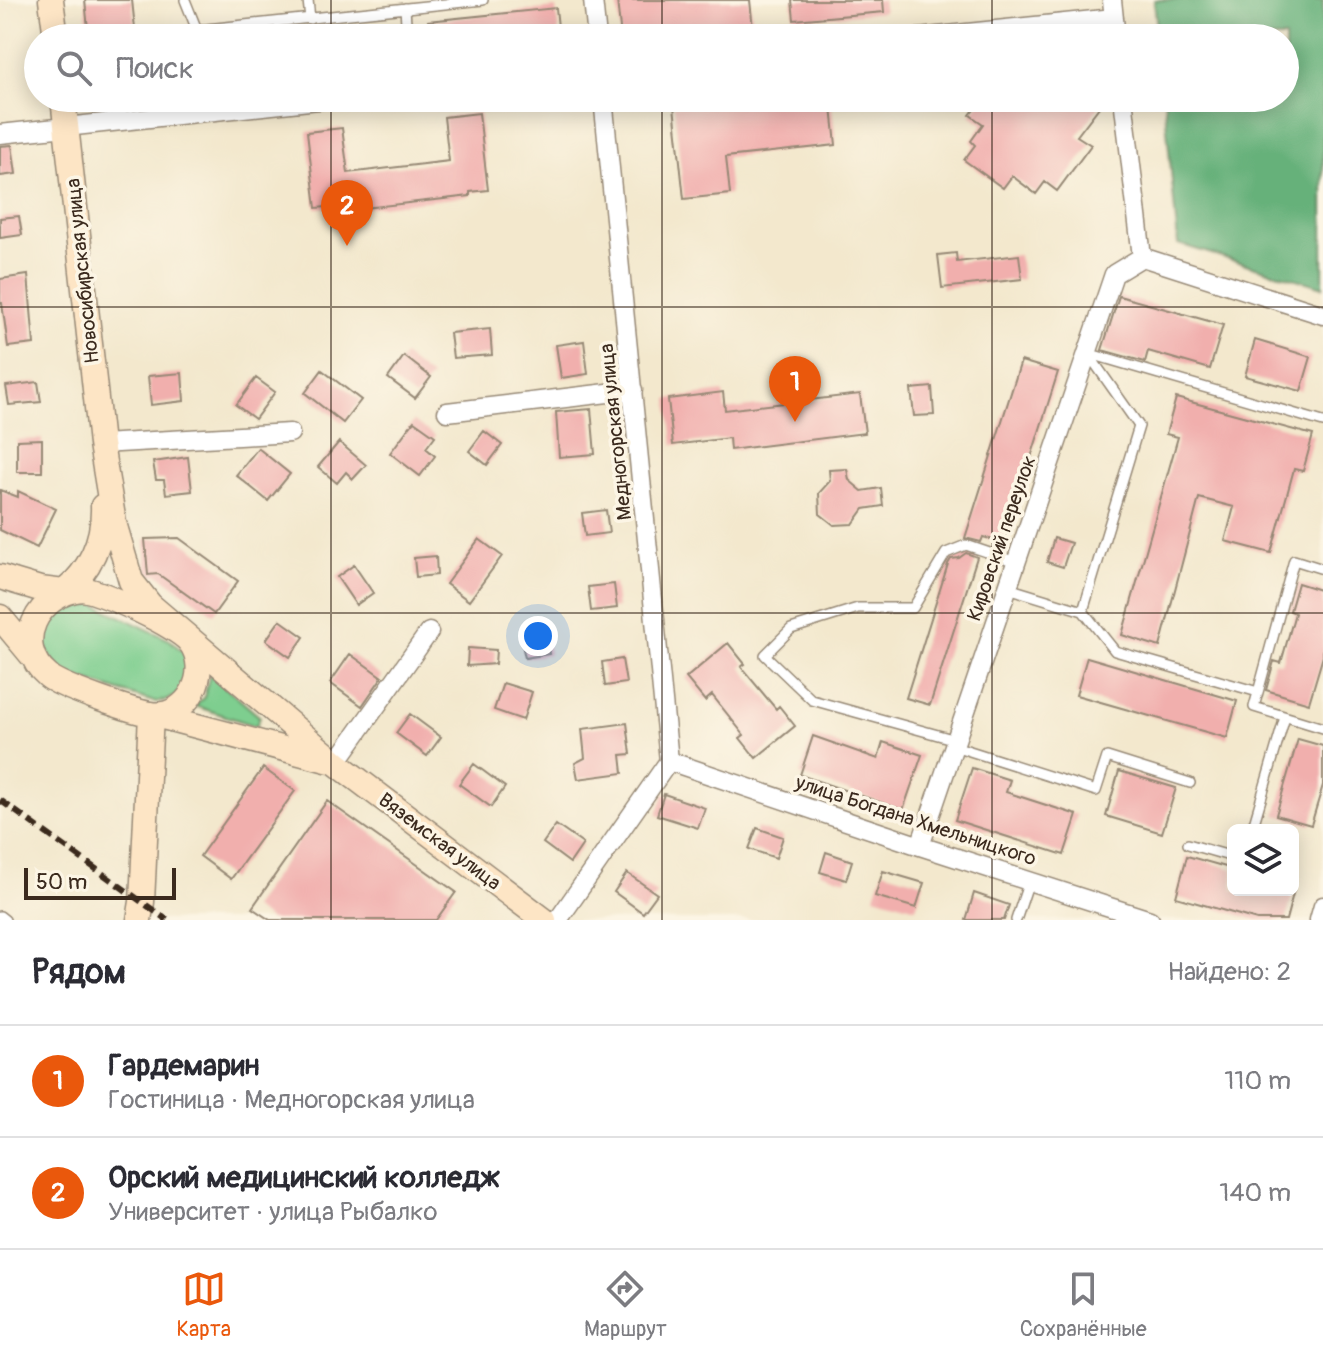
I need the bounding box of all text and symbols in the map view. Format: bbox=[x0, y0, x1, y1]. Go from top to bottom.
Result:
search box bbox=[24, 24, 1299, 112]
icon: search bbox=[52, 46, 96, 90]
text: Поиск bbox=[116, 50, 194, 87]
street label: Новосибирская улица bbox=[60, 177, 105, 365]
pin: 2 bbox=[321, 180, 373, 246]
street label: Медногорская улица bbox=[594, 342, 637, 521]
pin: 1 bbox=[769, 356, 821, 422]
street label: Кировский переулок bbox=[961, 452, 1041, 624]
your location bbox=[518, 616, 558, 656]
street label: улица Богдана Хмельницкого bbox=[791, 769, 1039, 871]
street label: Вяземская улица bbox=[374, 787, 506, 896]
map controls bbox=[1227, 824, 1299, 896]
button: layers bbox=[1227, 824, 1299, 896]
scale bar bbox=[24, 864, 176, 900]
text: 50 m bbox=[36, 868, 87, 896]
text: Рядом bbox=[32, 951, 126, 994]
text: Найдено: 2 bbox=[1167, 956, 1291, 988]
text: Гардемарин bbox=[108, 1047, 259, 1084]
text: 1 bbox=[53, 1065, 63, 1097]
text: 110 m bbox=[1224, 1065, 1291, 1097]
text: Гостиница · Медногорская улица bbox=[108, 1084, 475, 1116]
text: Орский медицинский колледж bbox=[108, 1159, 499, 1196]
text: 2 bbox=[51, 1177, 65, 1209]
text: 140 m bbox=[1219, 1177, 1291, 1209]
text: Университет · улица Рыбалко bbox=[108, 1196, 437, 1228]
tab: Карта bbox=[176, 1267, 231, 1343]
tab: Маршрут bbox=[584, 1267, 667, 1343]
tab: Сохранённые bbox=[1020, 1267, 1147, 1343]

